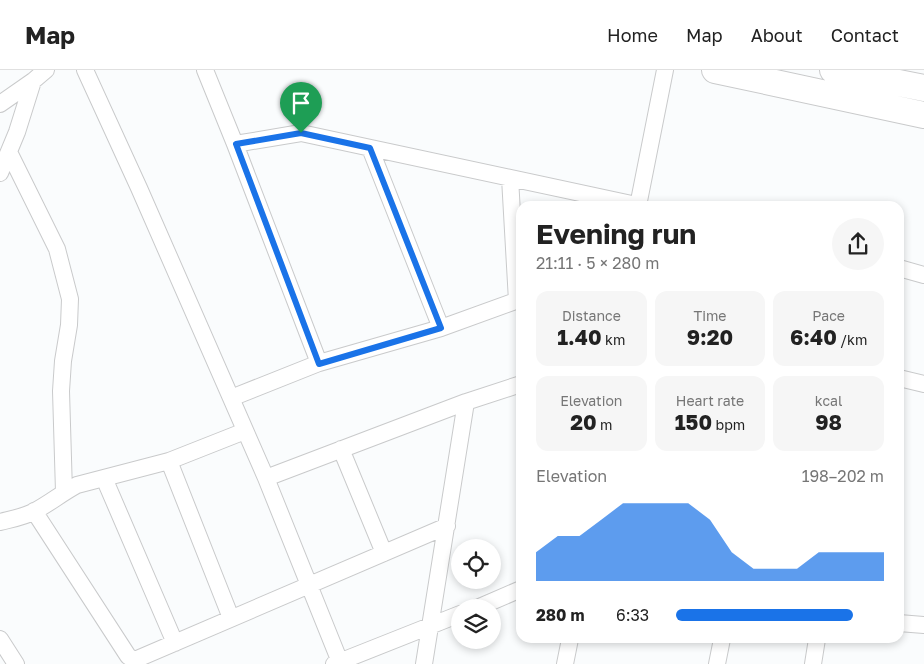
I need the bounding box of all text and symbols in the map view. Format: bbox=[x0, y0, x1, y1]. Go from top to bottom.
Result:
text: Map bbox=[25, 20, 75, 49]
text: Home bbox=[607, 24, 658, 46]
text: Map bbox=[686, 24, 723, 46]
text: About bbox=[751, 24, 803, 46]
text: Contact bbox=[831, 24, 899, 46]
pin bbox=[280, 82, 322, 133]
icon: arrive bbox=[287, 89, 315, 117]
text: Evening run bbox=[536, 217, 696, 250]
button: share bbox=[832, 218, 884, 270]
text: 21:11 · 5 × 280 m bbox=[536, 253, 659, 273]
text: Distance bbox=[562, 307, 621, 324]
text: Time bbox=[694, 307, 726, 324]
text: Pace bbox=[812, 307, 845, 324]
text: 1.40 bbox=[557, 324, 602, 350]
text: 9:20 bbox=[687, 324, 733, 350]
text: 6:40 bbox=[790, 324, 837, 350]
text: km bbox=[602, 331, 625, 348]
text: /km bbox=[837, 331, 867, 348]
text: Elevation bbox=[560, 392, 622, 409]
text: Heart rate bbox=[676, 392, 744, 409]
text: kcal bbox=[815, 392, 842, 409]
text: 20 bbox=[570, 409, 597, 435]
text: 150 bbox=[675, 409, 712, 435]
text: 98 bbox=[815, 409, 842, 435]
text: m bbox=[597, 416, 613, 433]
text: bpm bbox=[712, 416, 745, 433]
text: Elevation bbox=[536, 466, 607, 486]
text: 198–202 m bbox=[802, 466, 884, 486]
map controls bbox=[451, 539, 501, 649]
button: locate bbox=[451, 539, 501, 589]
button: layers bbox=[451, 599, 501, 649]
text: 280 m bbox=[536, 605, 584, 625]
text: 6:33 bbox=[616, 605, 649, 625]

